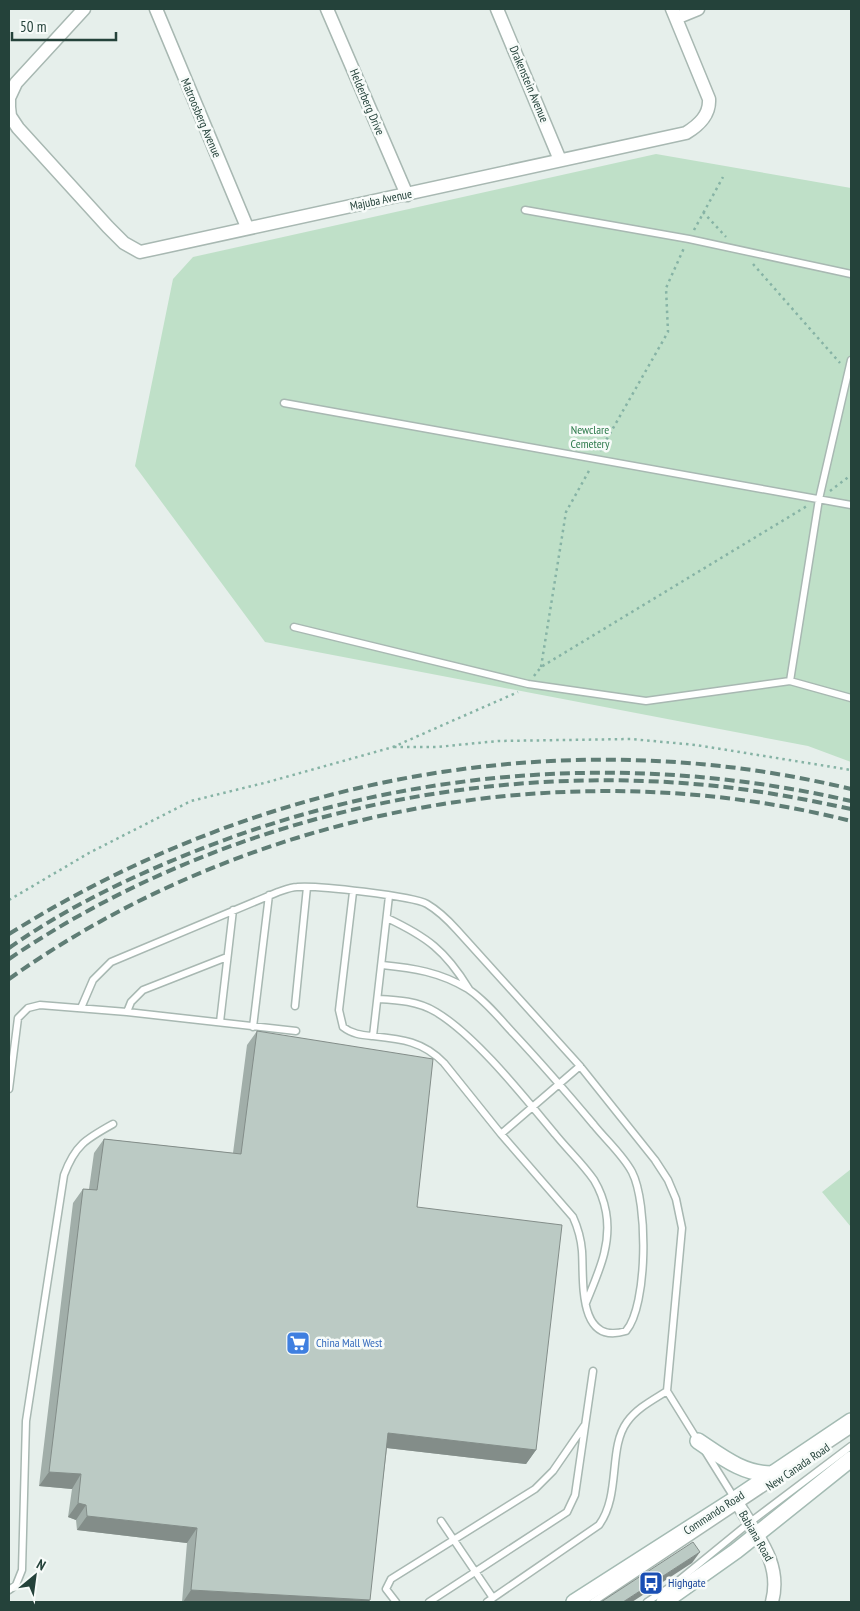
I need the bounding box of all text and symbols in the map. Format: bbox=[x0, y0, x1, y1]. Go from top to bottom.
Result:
scale bar bbox=[12, 10, 116, 42]
text: 50 m bbox=[20, 17, 46, 36]
street label: Drakenstein Avenue bbox=[507, 43, 552, 124]
street label: Helderberg Drive bbox=[347, 66, 388, 137]
street label: Matroosberg Avenue bbox=[178, 76, 225, 160]
street label: Majuba Avenue bbox=[349, 186, 413, 213]
park label: Newclare Cemetery bbox=[571, 422, 610, 451]
supermarket icon: China Mall West bbox=[285, 1330, 311, 1356]
place label: China Mall West bbox=[316, 1335, 383, 1350]
street label: New Canada Road bbox=[763, 1440, 833, 1493]
street label: Commando Road bbox=[681, 1487, 747, 1538]
street label: Babiana Road bbox=[736, 1508, 777, 1564]
north arrow bbox=[10, 1551, 60, 1601]
text: N bbox=[34, 1555, 49, 1574]
bus stop icon: Highgate bbox=[638, 1570, 664, 1596]
place label: Highgate bbox=[668, 1575, 706, 1590]

